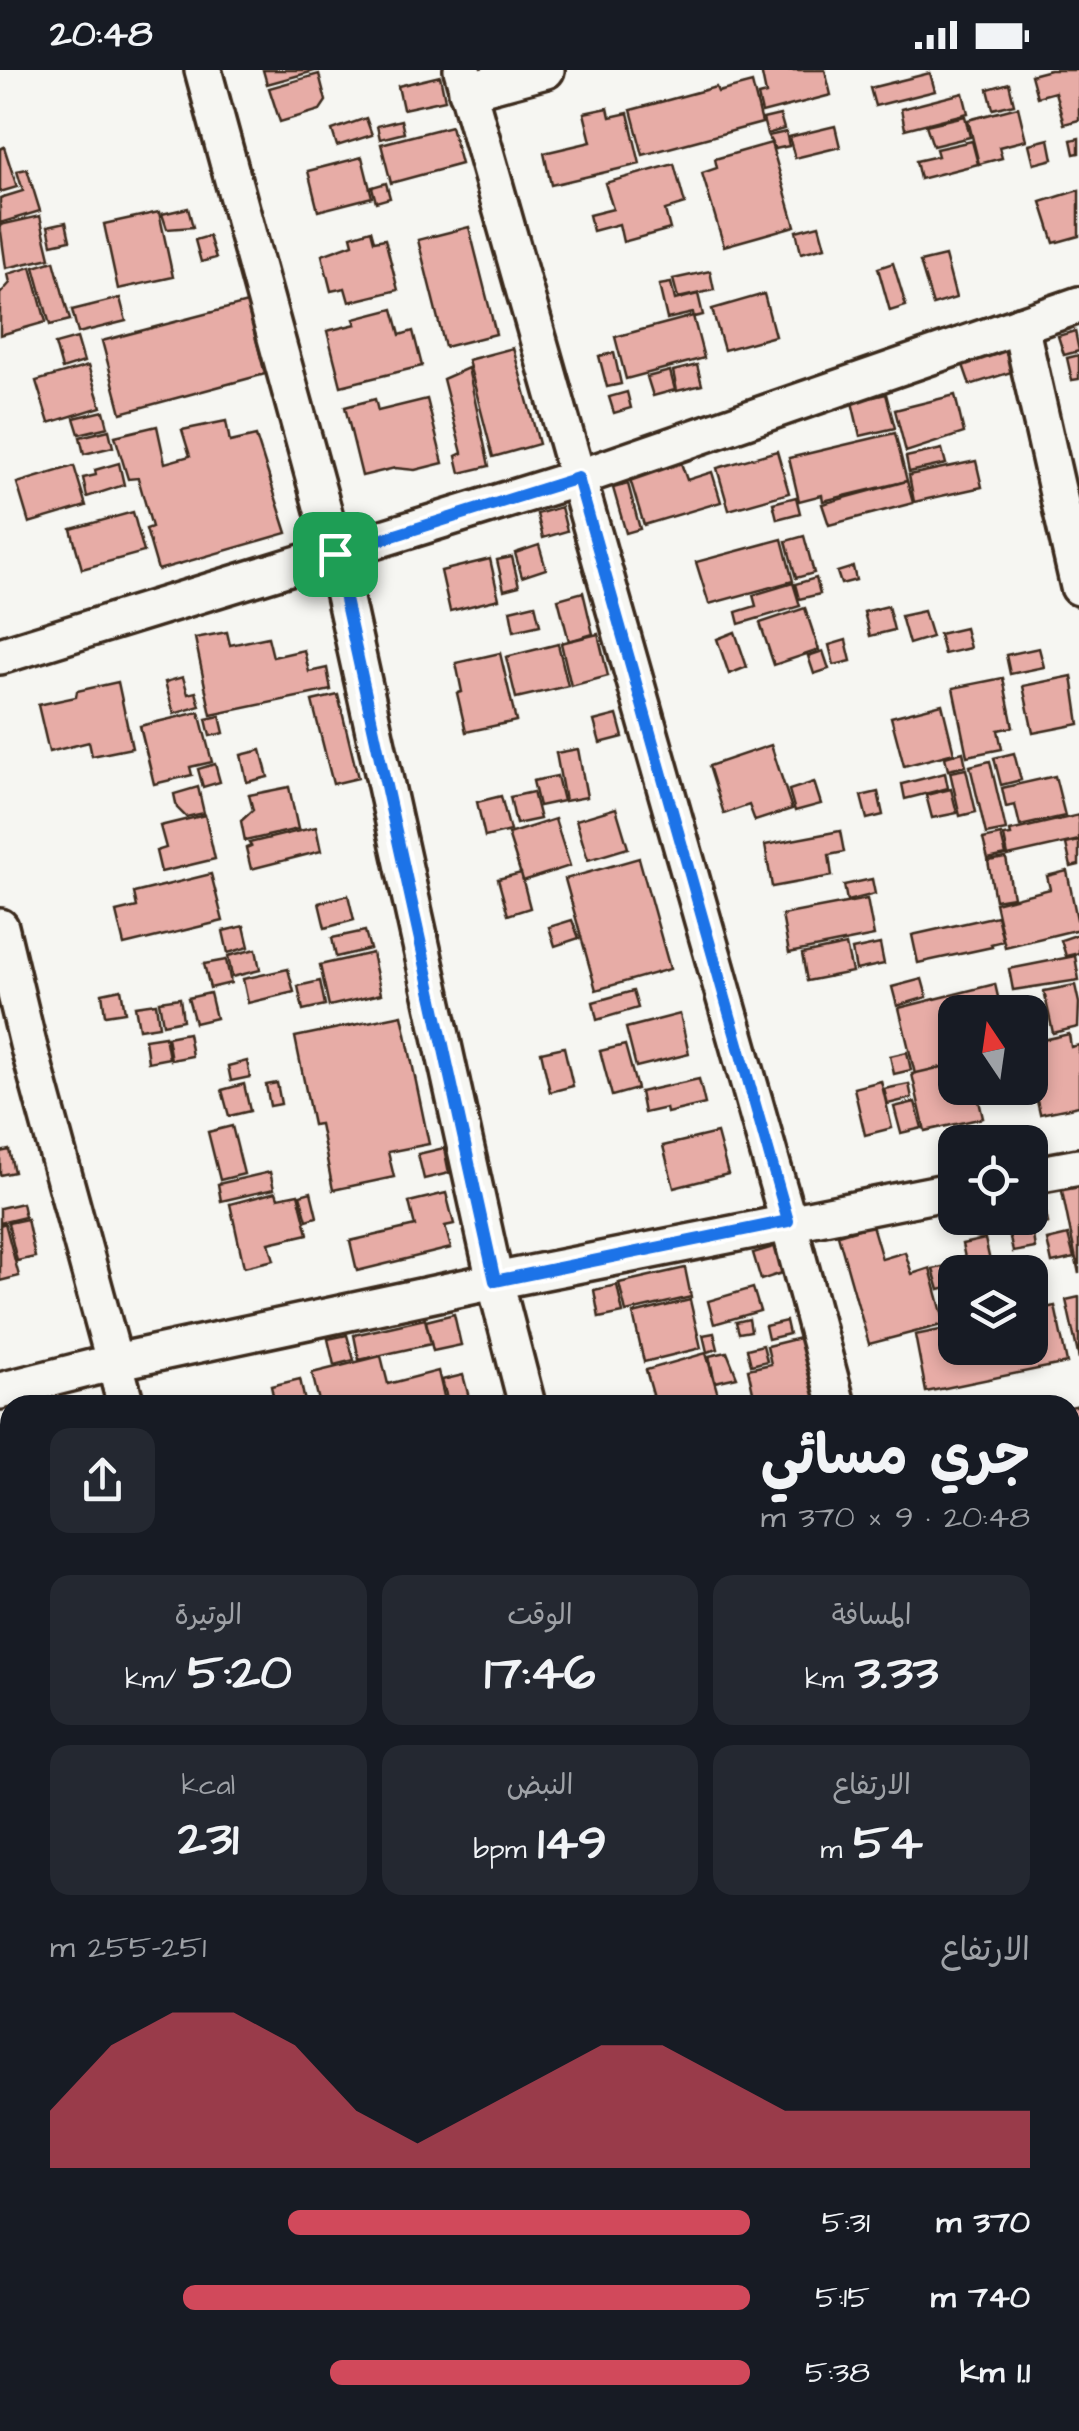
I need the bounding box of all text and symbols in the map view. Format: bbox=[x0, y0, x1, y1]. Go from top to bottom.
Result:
text: 20:48 bbox=[50, 9, 153, 61]
pin bbox=[293, 512, 378, 597]
icon: arrive bbox=[308, 527, 363, 582]
north arrow bbox=[938, 995, 1048, 1105]
map controls bbox=[938, 995, 1048, 1365]
button: locate bbox=[938, 1125, 1048, 1235]
button: layers bbox=[938, 1255, 1048, 1365]
text: جري مسائي bbox=[761, 1419, 1030, 1495]
button: share bbox=[50, 1428, 155, 1533]
text: 20:48 · 9 × 370 m bbox=[761, 1495, 1030, 1540]
text: الوتيرة bbox=[175, 1596, 242, 1635]
text: الوقت bbox=[507, 1596, 573, 1635]
text: المسافة bbox=[832, 1596, 912, 1635]
text: 5:20 bbox=[188, 1639, 292, 1708]
text: 17:46 bbox=[485, 1639, 595, 1708]
text: 3.33 bbox=[855, 1639, 938, 1708]
text: /km bbox=[125, 1660, 188, 1699]
text: km bbox=[805, 1660, 855, 1699]
text: kcal bbox=[182, 1766, 235, 1805]
text: النبض bbox=[507, 1766, 573, 1805]
text: الارتفاع bbox=[832, 1766, 911, 1805]
text: 231 bbox=[178, 1805, 239, 1874]
text: 149 bbox=[538, 1809, 607, 1878]
text: 54 bbox=[853, 1809, 923, 1878]
text: bpm bbox=[473, 1830, 538, 1869]
text: m bbox=[820, 1830, 853, 1869]
text: 251–255 m bbox=[50, 1925, 206, 1970]
text: الارتفاع bbox=[940, 1928, 1030, 1973]
text: 5:31 bbox=[822, 2200, 870, 2245]
text: 370 m bbox=[936, 2200, 1030, 2245]
text: 5:15 bbox=[815, 2275, 870, 2320]
text: 740 m bbox=[931, 2275, 1030, 2320]
text: 5:38 bbox=[805, 2350, 870, 2395]
text: 1.1 km bbox=[960, 2350, 1030, 2395]

